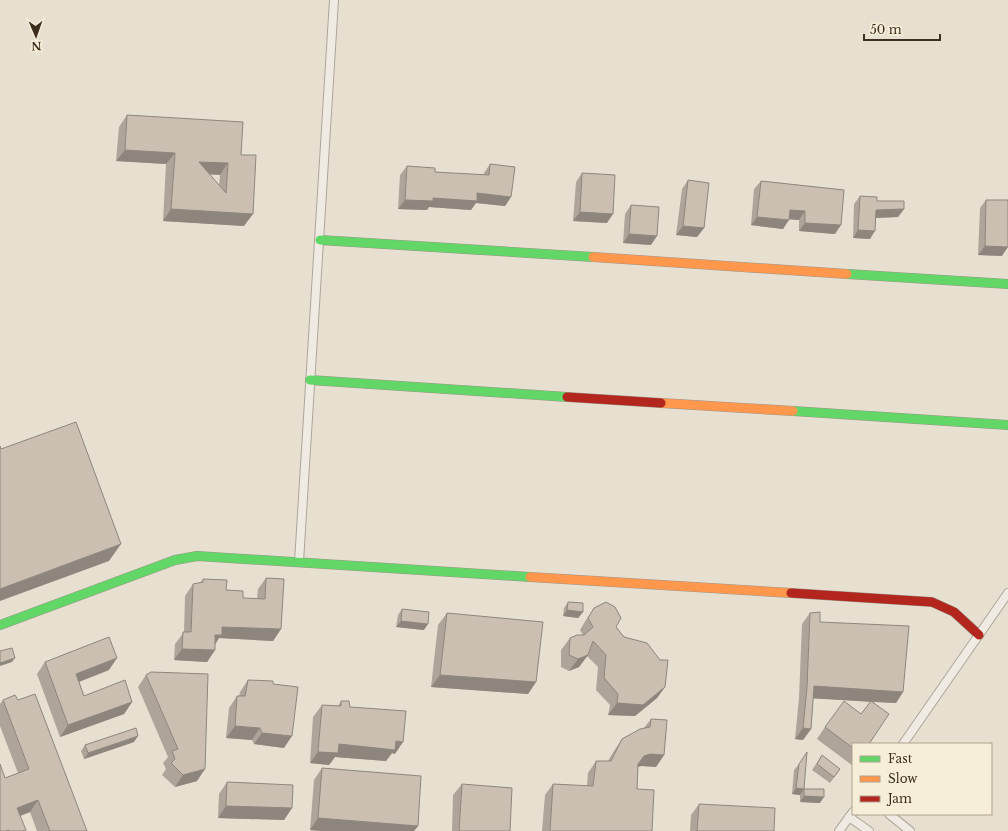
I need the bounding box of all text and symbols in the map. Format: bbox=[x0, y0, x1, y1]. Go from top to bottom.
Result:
north arrow bbox=[16, 16, 56, 56]
scale bar bbox=[864, 16, 940, 42]
text: 50 m bbox=[870, 22, 902, 37]
text: N bbox=[30, 39, 42, 53]
legend bbox=[852, 743, 992, 815]
text: Fast bbox=[888, 751, 913, 766]
text: Slow bbox=[888, 771, 918, 786]
text: Jam bbox=[886, 791, 912, 806]

